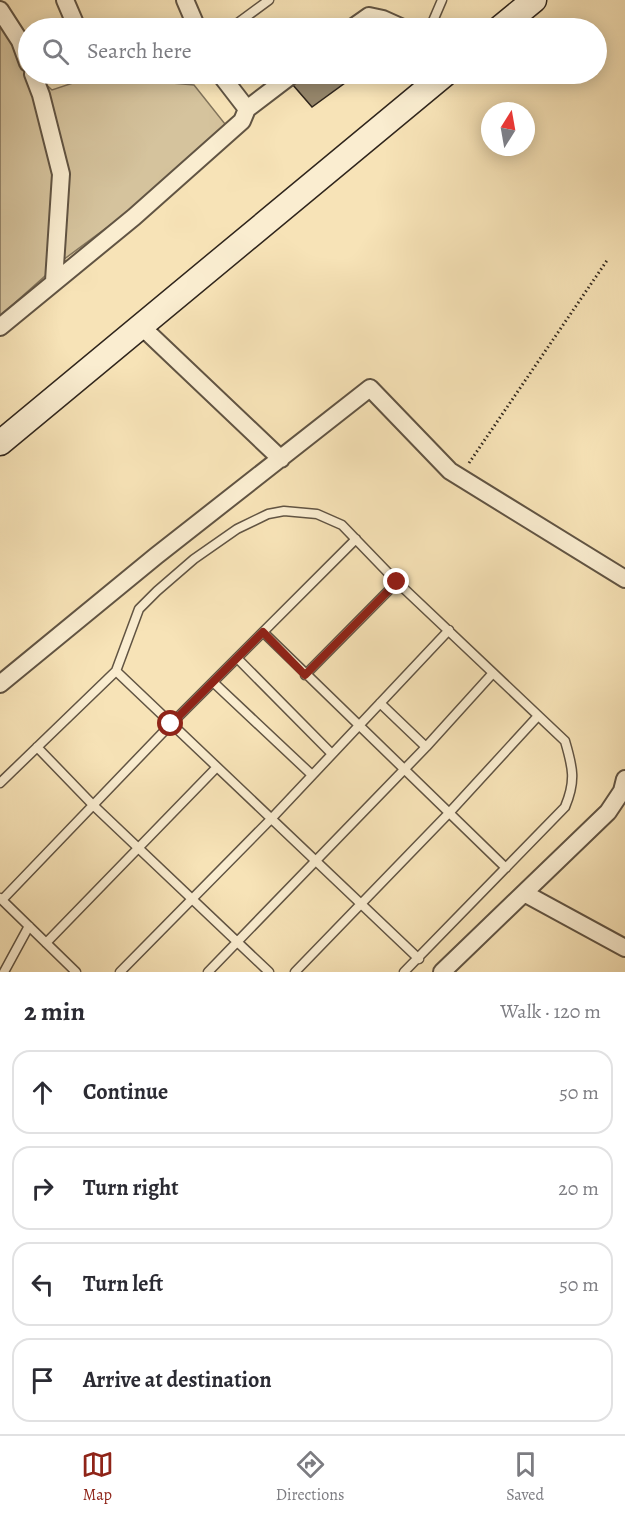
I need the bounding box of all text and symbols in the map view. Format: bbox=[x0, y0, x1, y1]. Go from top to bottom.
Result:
search box bbox=[18, 18, 607, 84]
icon: search bbox=[39, 35, 72, 68]
text: Search here bbox=[87, 36, 192, 66]
north arrow bbox=[481, 102, 535, 156]
route end bbox=[383, 568, 409, 594]
route start bbox=[157, 710, 183, 736]
text: 2 min bbox=[24, 994, 85, 1029]
text: Walk · 120 m bbox=[500, 998, 601, 1025]
icon: ahead bbox=[26, 1076, 59, 1109]
text: Continue bbox=[83, 1077, 168, 1107]
text: 50 m bbox=[559, 1079, 599, 1106]
icon: right bbox=[26, 1172, 59, 1205]
text: Turn right bbox=[83, 1173, 179, 1203]
text: 20 m bbox=[558, 1175, 599, 1202]
icon: left bbox=[26, 1268, 59, 1301]
text: Turn left bbox=[83, 1269, 163, 1299]
text: 50 m bbox=[559, 1271, 599, 1298]
icon: arrive bbox=[26, 1364, 59, 1397]
text: Arrive at destination bbox=[83, 1365, 272, 1395]
tab: Map bbox=[81, 1448, 114, 1506]
tab: Directions bbox=[276, 1448, 344, 1506]
tab: Saved bbox=[506, 1448, 544, 1506]

